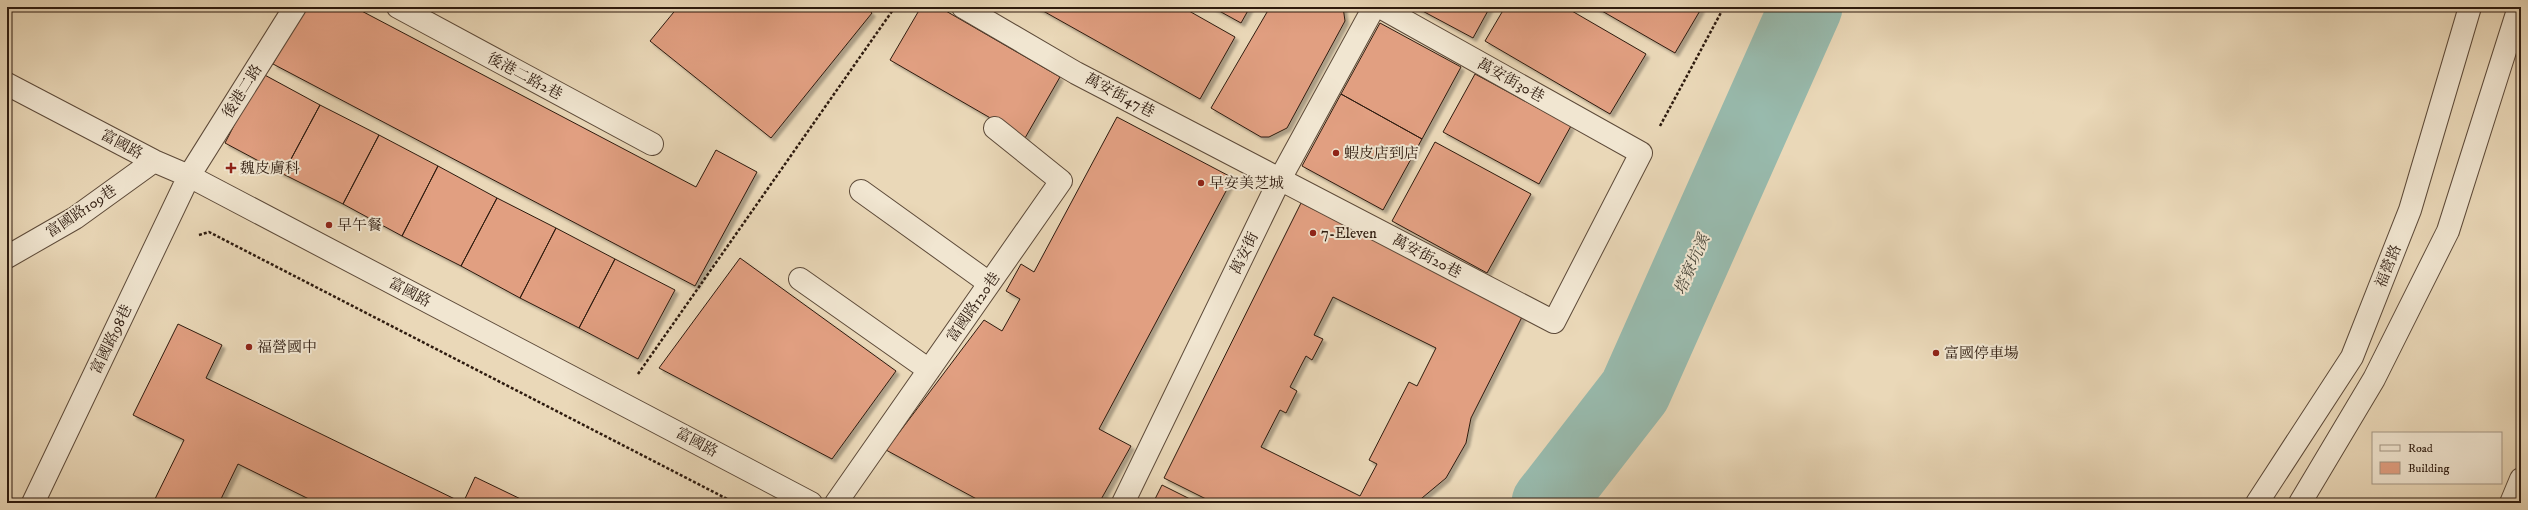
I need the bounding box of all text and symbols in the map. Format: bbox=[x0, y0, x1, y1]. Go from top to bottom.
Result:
street label: 後港二路2巷 bbox=[484, 49, 566, 104]
street label: 萬安街30巷 bbox=[1474, 54, 1548, 107]
street label: 後港二路 bbox=[218, 61, 266, 122]
street label: 萬安街47巷 bbox=[1082, 69, 1158, 122]
street label: 富國路 bbox=[97, 125, 146, 163]
place label: 蝦皮店到店 bbox=[1344, 144, 1419, 163]
marker: 蝦皮店到店 bbox=[1331, 148, 1341, 158]
place label: 魏皮膚科 bbox=[240, 159, 300, 178]
marker: 魏皮膚科 bbox=[225, 162, 237, 174]
place label: 早安美芝城 bbox=[1209, 174, 1284, 193]
marker: 早安美芝城 bbox=[1196, 178, 1206, 188]
street label: 富國路109巷 bbox=[42, 181, 120, 242]
place label: 早午餐 bbox=[337, 216, 382, 235]
marker: 早午餐 bbox=[324, 220, 334, 230]
place label: 7-Eleven bbox=[1321, 224, 1377, 243]
marker: 7-Eleven bbox=[1308, 228, 1318, 238]
street label: 萬安街 bbox=[1226, 229, 1263, 278]
water label: 塔寮坑溪 bbox=[1670, 229, 1715, 298]
street label: 萬安街20巷 bbox=[1389, 230, 1465, 283]
street label: 福營路 bbox=[2371, 242, 2406, 291]
street label: 富國路120巷 bbox=[942, 269, 1004, 346]
street label: 富國路 bbox=[385, 273, 434, 311]
street label: 富國路98巷 bbox=[86, 301, 136, 377]
place label: 福營國中 bbox=[257, 338, 317, 357]
marker: 福營國中 bbox=[244, 342, 254, 352]
place label: 富國停車場 bbox=[1944, 344, 2019, 363]
marker: 富國停車場 bbox=[1931, 348, 1941, 358]
street label: 富國路 bbox=[672, 423, 721, 461]
legend bbox=[2372, 432, 2502, 484]
text: Road bbox=[2408, 441, 2433, 456]
text: Building bbox=[2408, 461, 2449, 476]

